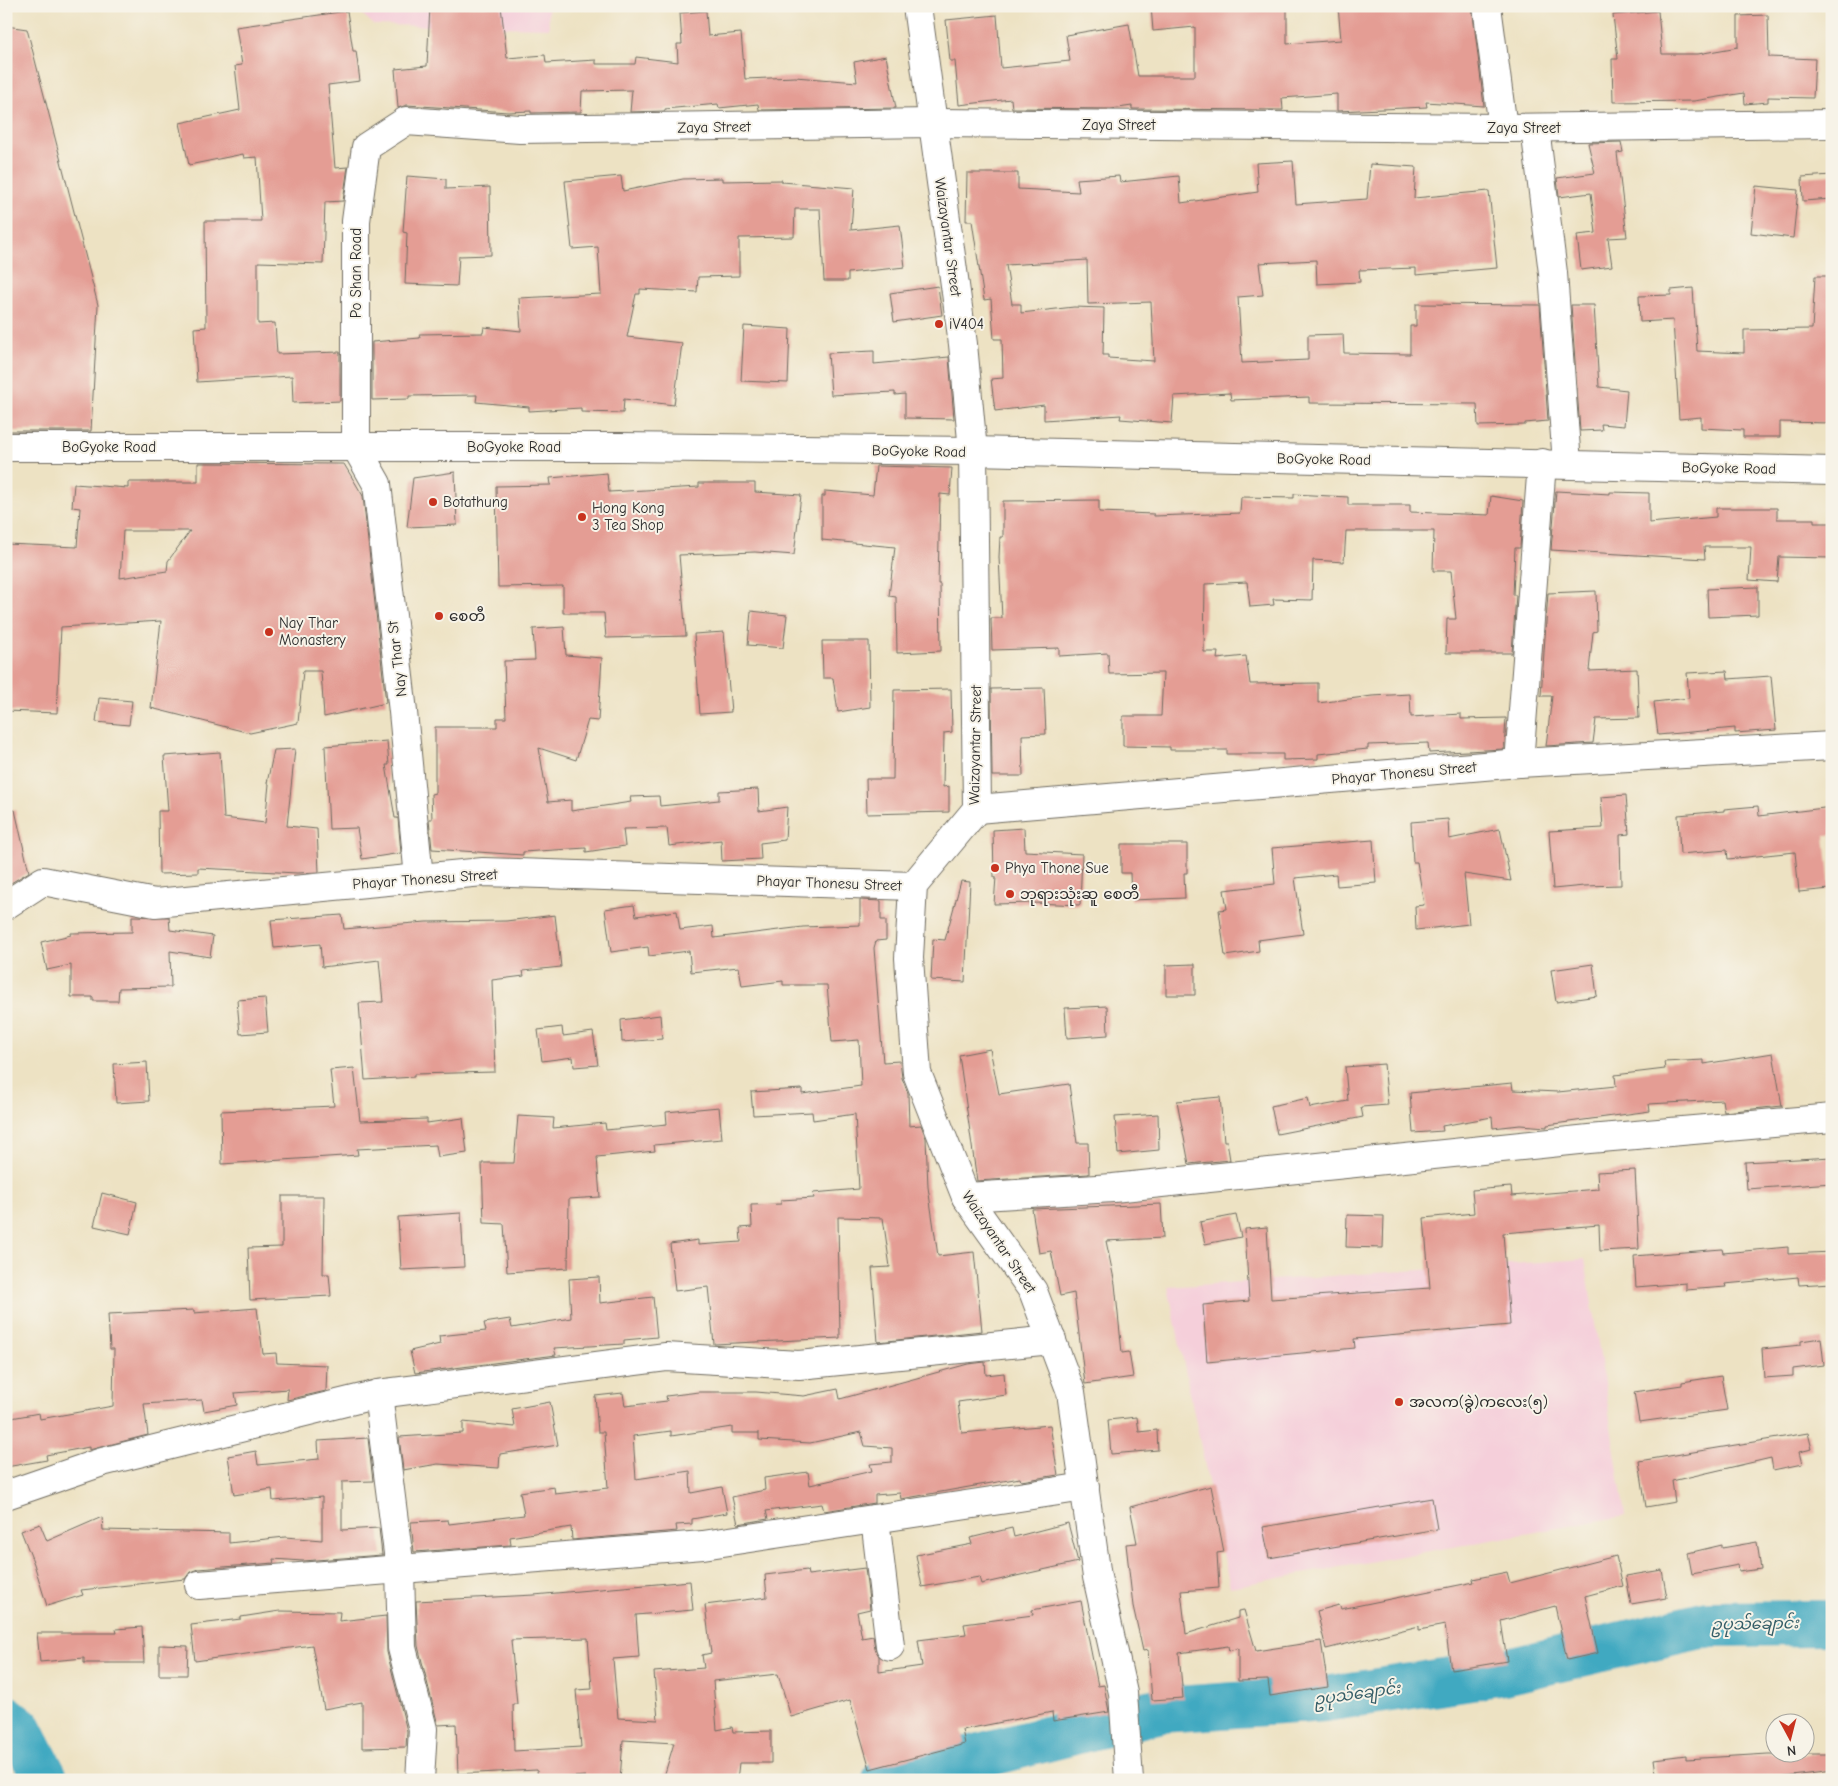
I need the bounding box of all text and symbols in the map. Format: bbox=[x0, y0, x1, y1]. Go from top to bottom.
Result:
street label: Zaya Street bbox=[1082, 116, 1156, 134]
street label: Zaya Street bbox=[677, 117, 751, 137]
street label: Zaya Street bbox=[1487, 119, 1561, 137]
street label: Waizayantar Street bbox=[931, 176, 965, 298]
street label: Po Shan Road bbox=[347, 228, 365, 318]
place label: iV404 bbox=[949, 315, 984, 333]
marker: iV404 bbox=[933, 318, 945, 330]
street label: BoGyoke Road bbox=[62, 438, 156, 456]
street label: BoGyoke Road bbox=[467, 438, 561, 456]
street label: BoGyoke Road bbox=[872, 441, 966, 461]
street label: BoGyoke Road bbox=[1277, 449, 1371, 469]
street label: BoGyoke Road bbox=[1682, 458, 1776, 478]
place label: Botathung bbox=[443, 493, 508, 511]
marker: Botathung bbox=[427, 496, 439, 508]
place label: Hong Kong 3 Tea Shop bbox=[592, 499, 665, 534]
marker: Hong Kong 3 Tea Shop bbox=[576, 511, 588, 523]
place label: စေတီ bbox=[449, 606, 485, 625]
marker: စေတီ bbox=[433, 610, 445, 622]
place label: Nay Thar Monastery bbox=[279, 614, 346, 649]
street label: Nay Thar St bbox=[383, 619, 411, 698]
marker: Nay Thar Monastery bbox=[263, 626, 275, 638]
street label: Waizayantar Street bbox=[965, 684, 985, 805]
street label: Phayar Thonesu Street bbox=[1331, 758, 1478, 788]
place label: Phya Thone Sue bbox=[1005, 859, 1109, 877]
marker: Phya Thone Sue bbox=[989, 862, 1001, 874]
street label: Phayar Thonesu Street bbox=[352, 865, 499, 893]
street label: Phayar Thonesu Street bbox=[756, 871, 903, 895]
place label: ဘုရားသုံးဆူ စေတီ bbox=[1020, 884, 1140, 906]
marker: ဘုရားသုံးဆူ စေတီ bbox=[1004, 888, 1016, 900]
street label: Waizayantar Street bbox=[958, 1187, 1040, 1297]
place label: အလက(ခွဲ)ကလေး(၅) bbox=[1409, 1393, 1548, 1414]
marker: အလက(ခွဲ)ကလေး(၅) bbox=[1393, 1396, 1405, 1408]
water label: ဥပုသ်ချောင်း bbox=[1711, 1611, 1800, 1638]
water label: ဥပုသ်ချောင်း bbox=[1312, 1676, 1404, 1713]
north arrow bbox=[1766, 1714, 1816, 1764]
text: N bbox=[1786, 1741, 1797, 1759]

